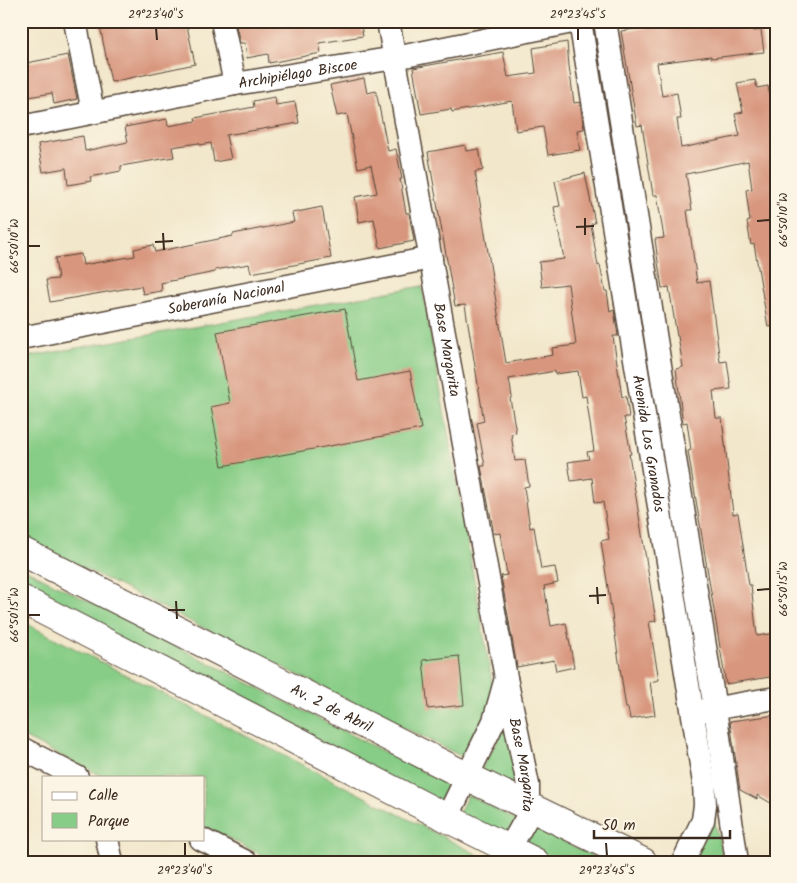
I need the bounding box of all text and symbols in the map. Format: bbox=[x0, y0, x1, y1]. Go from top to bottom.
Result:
text: 29°23'40"S bbox=[128, 5, 184, 24]
text: 29°23'45"S bbox=[550, 5, 607, 24]
street label: Archipiélago Biscoe bbox=[237, 53, 360, 96]
text: 66°50'10"W bbox=[774, 193, 793, 247]
text: 66°50'10"W bbox=[5, 219, 24, 273]
street label: Soberanía Nacional bbox=[166, 276, 287, 322]
street label: Base Margarita bbox=[426, 301, 466, 399]
street label: Avenida Los Granados bbox=[625, 373, 671, 515]
text: 66°50'15"W bbox=[774, 561, 793, 617]
text: 66°50'15"W bbox=[5, 587, 24, 643]
street label: Av. 2 de Abril bbox=[286, 678, 377, 740]
street label: Base Margarita bbox=[502, 716, 539, 814]
legend bbox=[42, 776, 205, 840]
text: Calle bbox=[88, 784, 118, 808]
scale bar bbox=[594, 808, 731, 840]
text: Parque bbox=[88, 810, 129, 834]
text: 50 m bbox=[602, 814, 636, 838]
text: 29°23'40"S bbox=[157, 861, 213, 880]
text: 29°23'45"S bbox=[579, 861, 636, 880]

